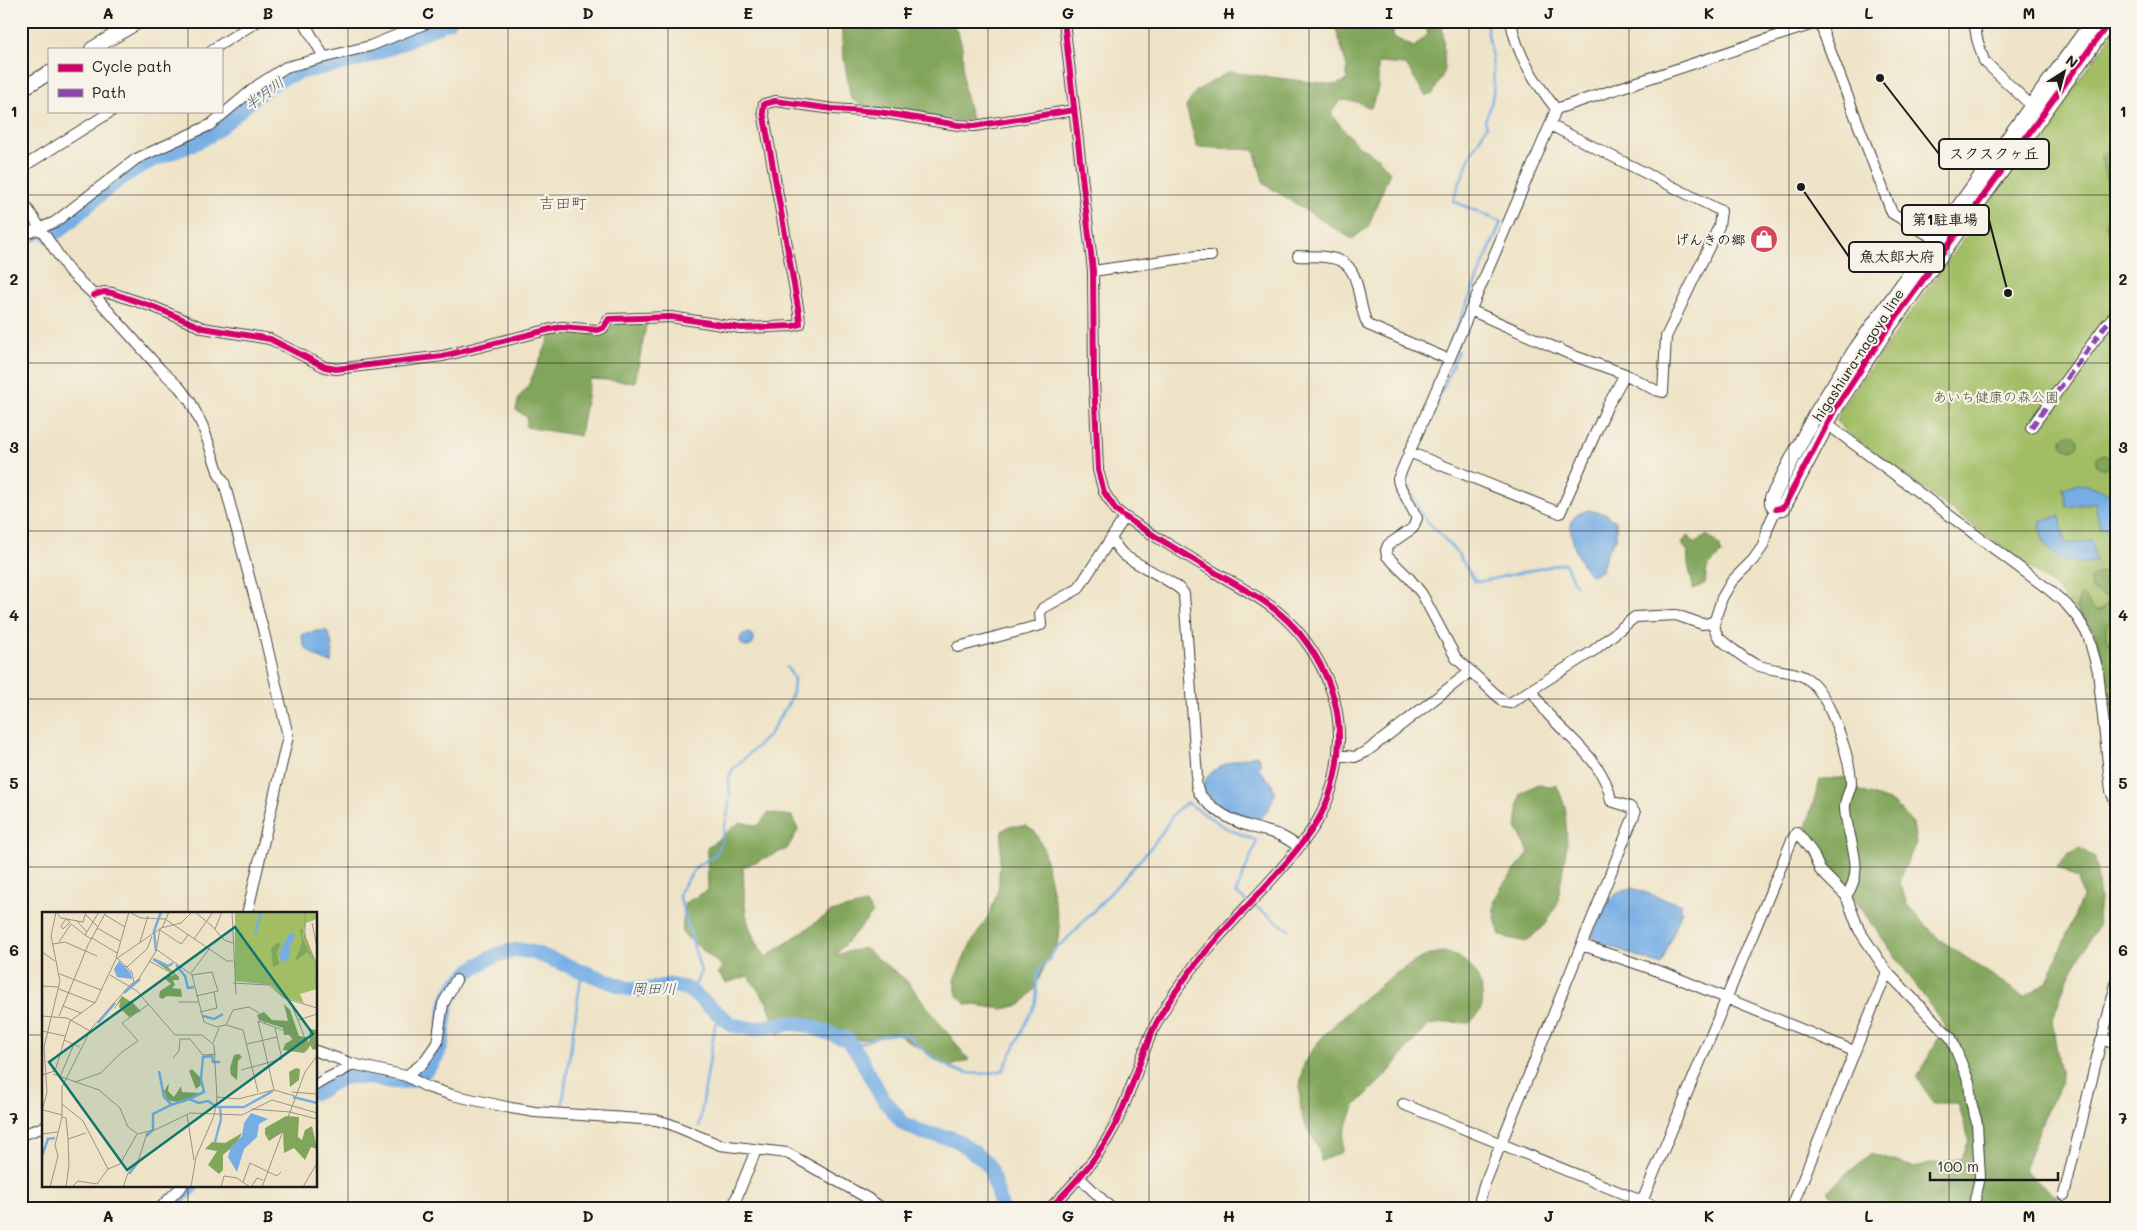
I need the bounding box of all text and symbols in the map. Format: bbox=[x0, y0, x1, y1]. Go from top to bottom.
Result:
text: A bbox=[102, 2, 114, 23]
text: B bbox=[263, 2, 273, 23]
text: C bbox=[422, 2, 434, 23]
text: D bbox=[582, 2, 594, 23]
text: E bbox=[743, 2, 753, 23]
text: F bbox=[903, 2, 913, 23]
text: G bbox=[1062, 2, 1074, 23]
text: H bbox=[1223, 2, 1235, 23]
text: I bbox=[1385, 2, 1393, 23]
text: J bbox=[1544, 2, 1554, 23]
text: K bbox=[1704, 2, 1714, 23]
text: L bbox=[1864, 2, 1874, 23]
text: M bbox=[2023, 2, 2035, 23]
legend bbox=[48, 48, 222, 112]
north arrow bbox=[2040, 48, 2090, 98]
text: N bbox=[2062, 50, 2082, 72]
text: Cycle path bbox=[92, 56, 171, 76]
water label: 半月川 bbox=[240, 72, 288, 114]
text: Path bbox=[92, 82, 126, 102]
text: 1 bbox=[10, 100, 18, 121]
text: 1 bbox=[2119, 100, 2127, 121]
callout: スクスクヶ丘 bbox=[1939, 139, 2049, 169]
text: スクスクヶ丘 bbox=[1949, 143, 2039, 163]
district label: 吉田町 bbox=[539, 192, 587, 213]
callout: 第1駐車場 bbox=[1902, 205, 1989, 235]
text: 第1駐車場 bbox=[1912, 209, 1978, 229]
shop icon: げんきの郷 bbox=[1749, 224, 1779, 254]
place label: げんきの郷 bbox=[1675, 230, 1745, 249]
callout: 魚太郎大府 bbox=[1849, 242, 1944, 272]
text: 魚太郎大府 bbox=[1859, 246, 1935, 266]
text: 2 bbox=[10, 268, 19, 289]
text: 2 bbox=[2119, 268, 2128, 289]
street label: higashiura-nagoya line bbox=[1808, 285, 1908, 425]
park label: あいち健康の森公園 bbox=[1933, 387, 2059, 406]
text: 3 bbox=[9, 436, 19, 457]
text: 3 bbox=[2118, 436, 2128, 457]
text: 4 bbox=[9, 604, 19, 625]
text: 4 bbox=[2118, 604, 2128, 625]
text: 5 bbox=[9, 772, 19, 793]
text: 5 bbox=[2118, 772, 2128, 793]
inset map bbox=[42, 912, 318, 1188]
text: 6 bbox=[9, 939, 19, 960]
text: 6 bbox=[2118, 939, 2128, 960]
water label: 岡田川 bbox=[631, 978, 677, 998]
text: 7 bbox=[10, 1107, 19, 1128]
text: 7 bbox=[2119, 1107, 2128, 1128]
scale bar bbox=[1930, 1150, 2057, 1182]
text: 100 m bbox=[1937, 1156, 1979, 1176]
text: A bbox=[102, 1205, 114, 1226]
text: B bbox=[263, 1205, 273, 1226]
text: C bbox=[422, 1205, 434, 1226]
text: D bbox=[582, 1205, 594, 1226]
text: E bbox=[743, 1205, 753, 1226]
text: F bbox=[903, 1205, 913, 1226]
text: G bbox=[1062, 1205, 1074, 1226]
text: H bbox=[1223, 1205, 1235, 1226]
text: I bbox=[1385, 1205, 1393, 1226]
text: J bbox=[1544, 1205, 1554, 1226]
text: K bbox=[1704, 1205, 1714, 1226]
text: L bbox=[1864, 1205, 1874, 1226]
text: M bbox=[2023, 1205, 2035, 1226]

